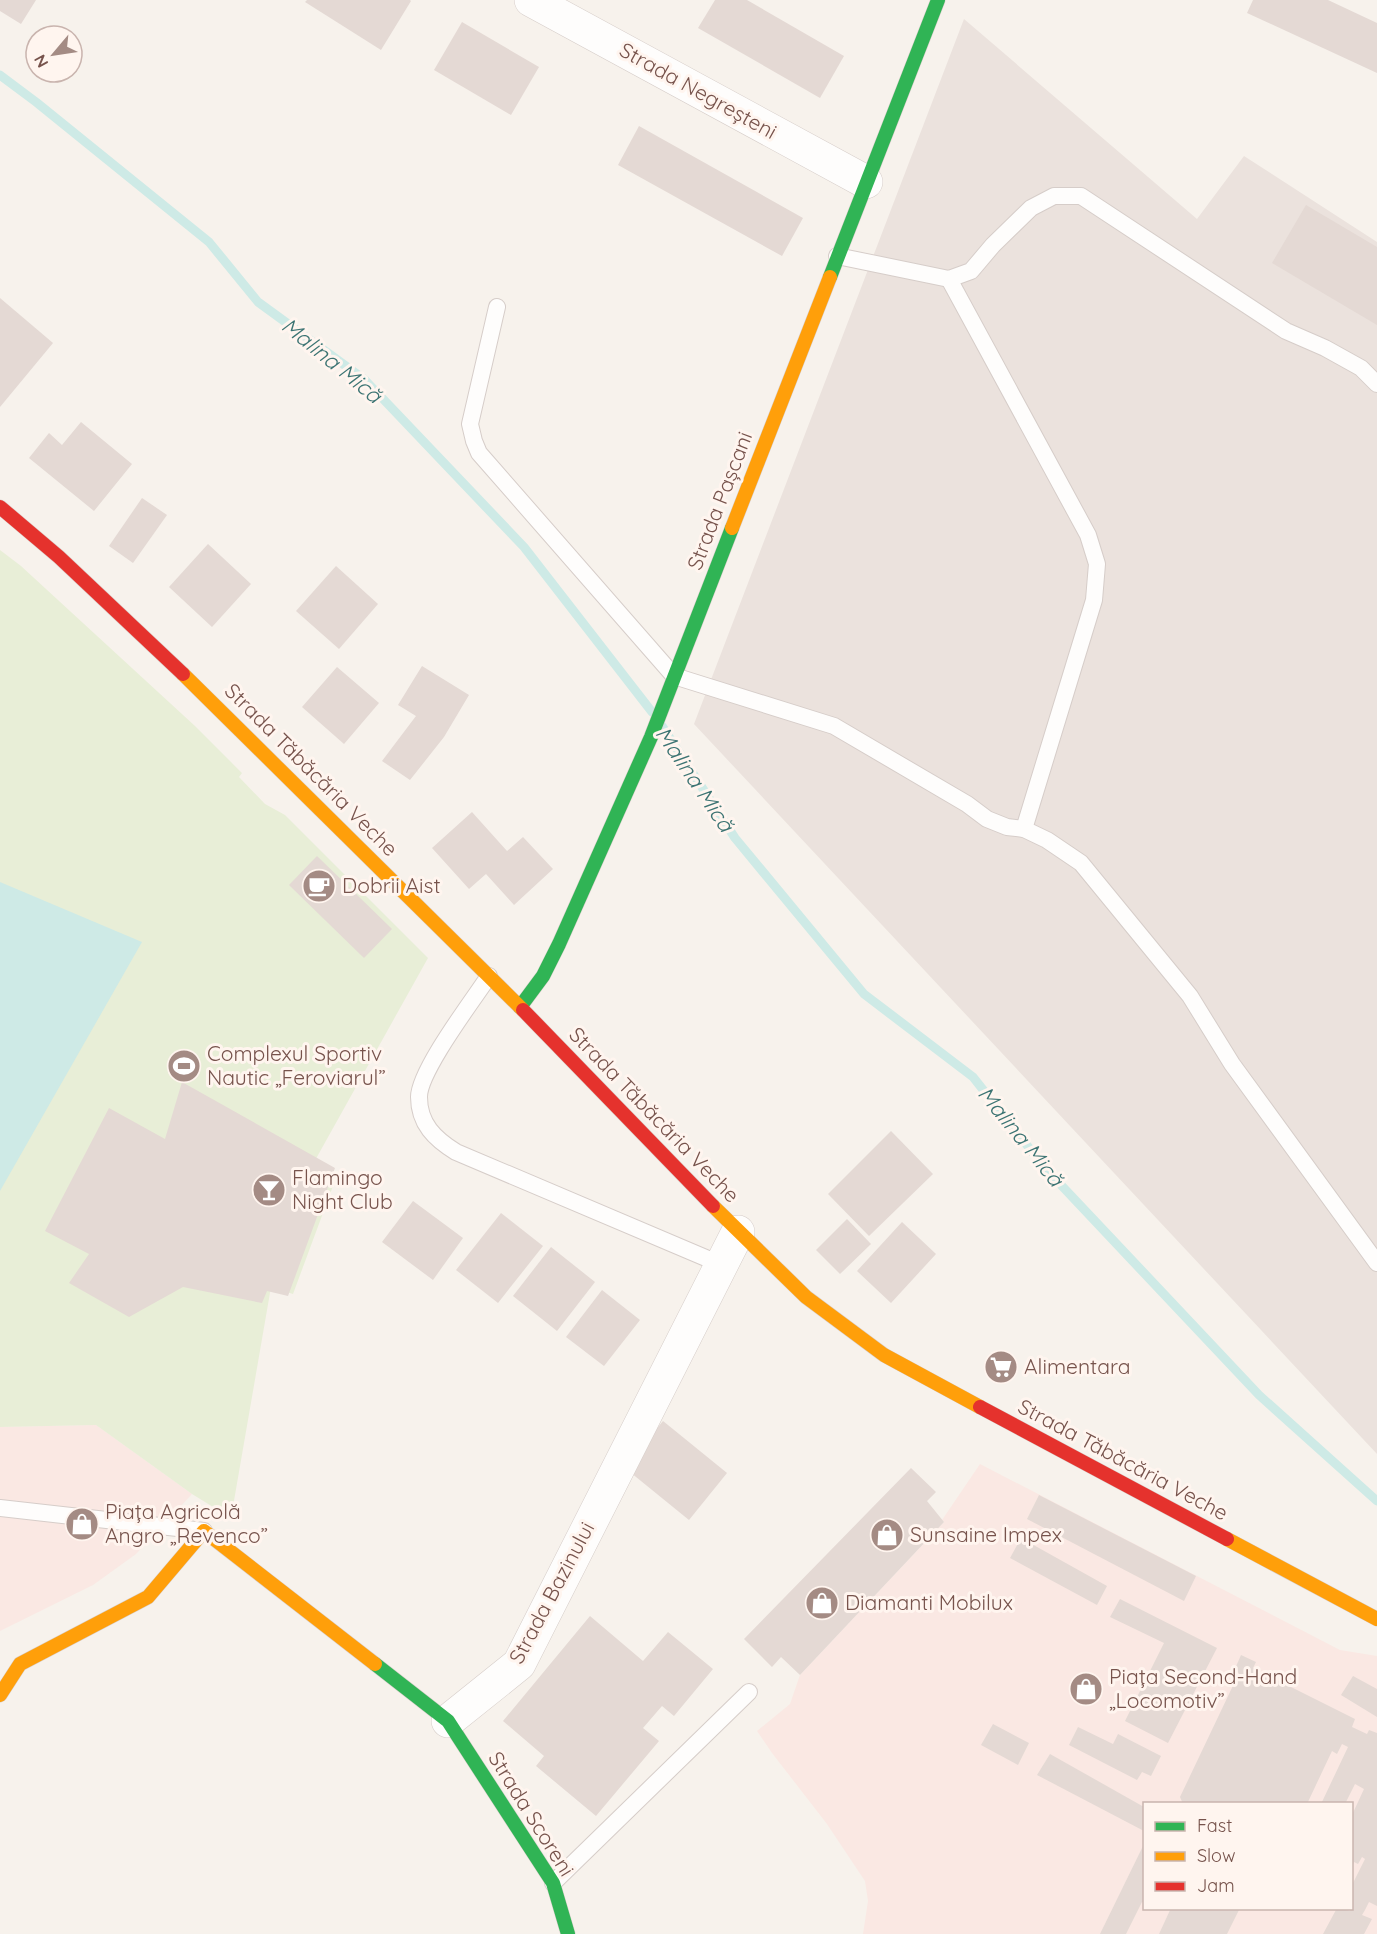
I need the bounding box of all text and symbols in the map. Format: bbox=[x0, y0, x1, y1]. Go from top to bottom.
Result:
north arrow bbox=[24, 24, 84, 84]
street label: Strada Negreșteni bbox=[615, 36, 782, 144]
text: N bbox=[29, 51, 52, 71]
water label: Malina Mică bbox=[276, 311, 389, 410]
street label: Strada Pașcani bbox=[681, 428, 757, 573]
street label: Strada Tăbăcăria Veche bbox=[220, 677, 404, 861]
water label: Malina Mică bbox=[650, 721, 741, 838]
cafe icon: Dobrii Aist bbox=[301, 868, 337, 904]
place label: Dobrii Aist bbox=[342, 872, 441, 898]
street label: Strada Tăbăcăria Veche bbox=[564, 1021, 745, 1208]
place label: Complexul Sportiv Nautic „Feroviarul” bbox=[207, 1040, 386, 1090]
sports icon: Complexul Sportiv Nautic „Feroviarul” bbox=[166, 1048, 202, 1084]
water label: Malina Mică bbox=[972, 1080, 1071, 1193]
place label: Flamingo Night Club bbox=[292, 1164, 393, 1214]
bar icon: Flamingo Night Club bbox=[251, 1172, 287, 1208]
supermarket icon: Alimentara bbox=[983, 1349, 1019, 1385]
place label: Alimentara bbox=[1024, 1353, 1130, 1379]
street label: Strada Tăbăcăria Veche bbox=[1014, 1393, 1233, 1526]
place label: Piața Agricolă Angro „Revenco” bbox=[105, 1498, 268, 1548]
shop icon: Piața Agricolă Angro „Revenco” bbox=[64, 1506, 100, 1542]
street label: Strada Bazinului bbox=[503, 1517, 599, 1668]
shop icon: Sunsaine Impex bbox=[869, 1517, 905, 1553]
place label: Sunsaine Impex bbox=[910, 1521, 1062, 1547]
shop icon: Diamanti Mobilux bbox=[804, 1585, 840, 1621]
place label: Diamanti Mobilux bbox=[845, 1589, 1013, 1615]
place label: Piața Second-Hand „Locomotiv” bbox=[1109, 1663, 1297, 1713]
shop icon: Piața Second-Hand „Locomotiv” bbox=[1068, 1671, 1104, 1707]
street label: Strada Scoreni bbox=[483, 1746, 581, 1881]
legend bbox=[1143, 1802, 1353, 1910]
text: Fast bbox=[1197, 1814, 1232, 1837]
text: Slow bbox=[1197, 1844, 1235, 1867]
text: Jam bbox=[1197, 1874, 1235, 1897]

